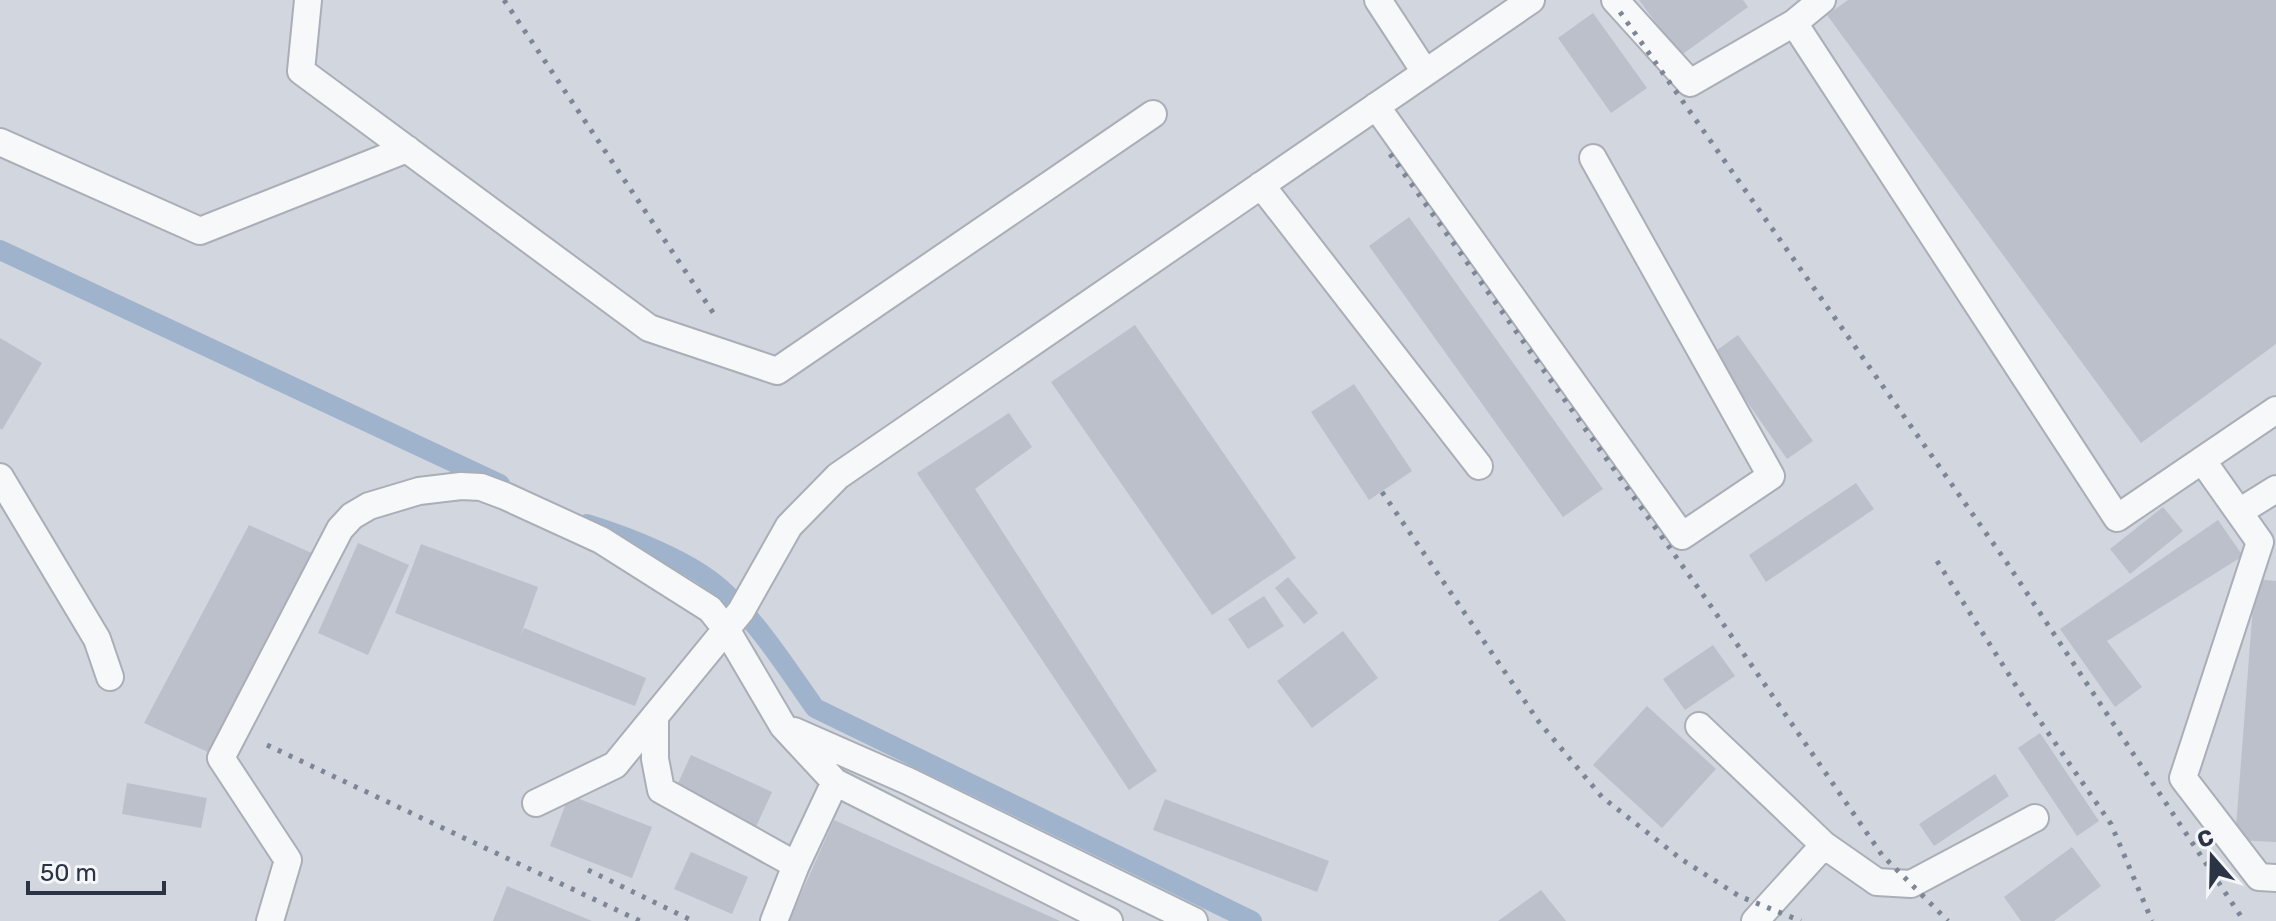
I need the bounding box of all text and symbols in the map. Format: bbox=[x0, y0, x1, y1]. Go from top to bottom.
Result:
north arrow bbox=[2172, 817, 2252, 897]
text: С bbox=[2193, 823, 2217, 854]
scale bar bbox=[28, 845, 164, 895]
text: 50 m bbox=[40, 859, 97, 887]

